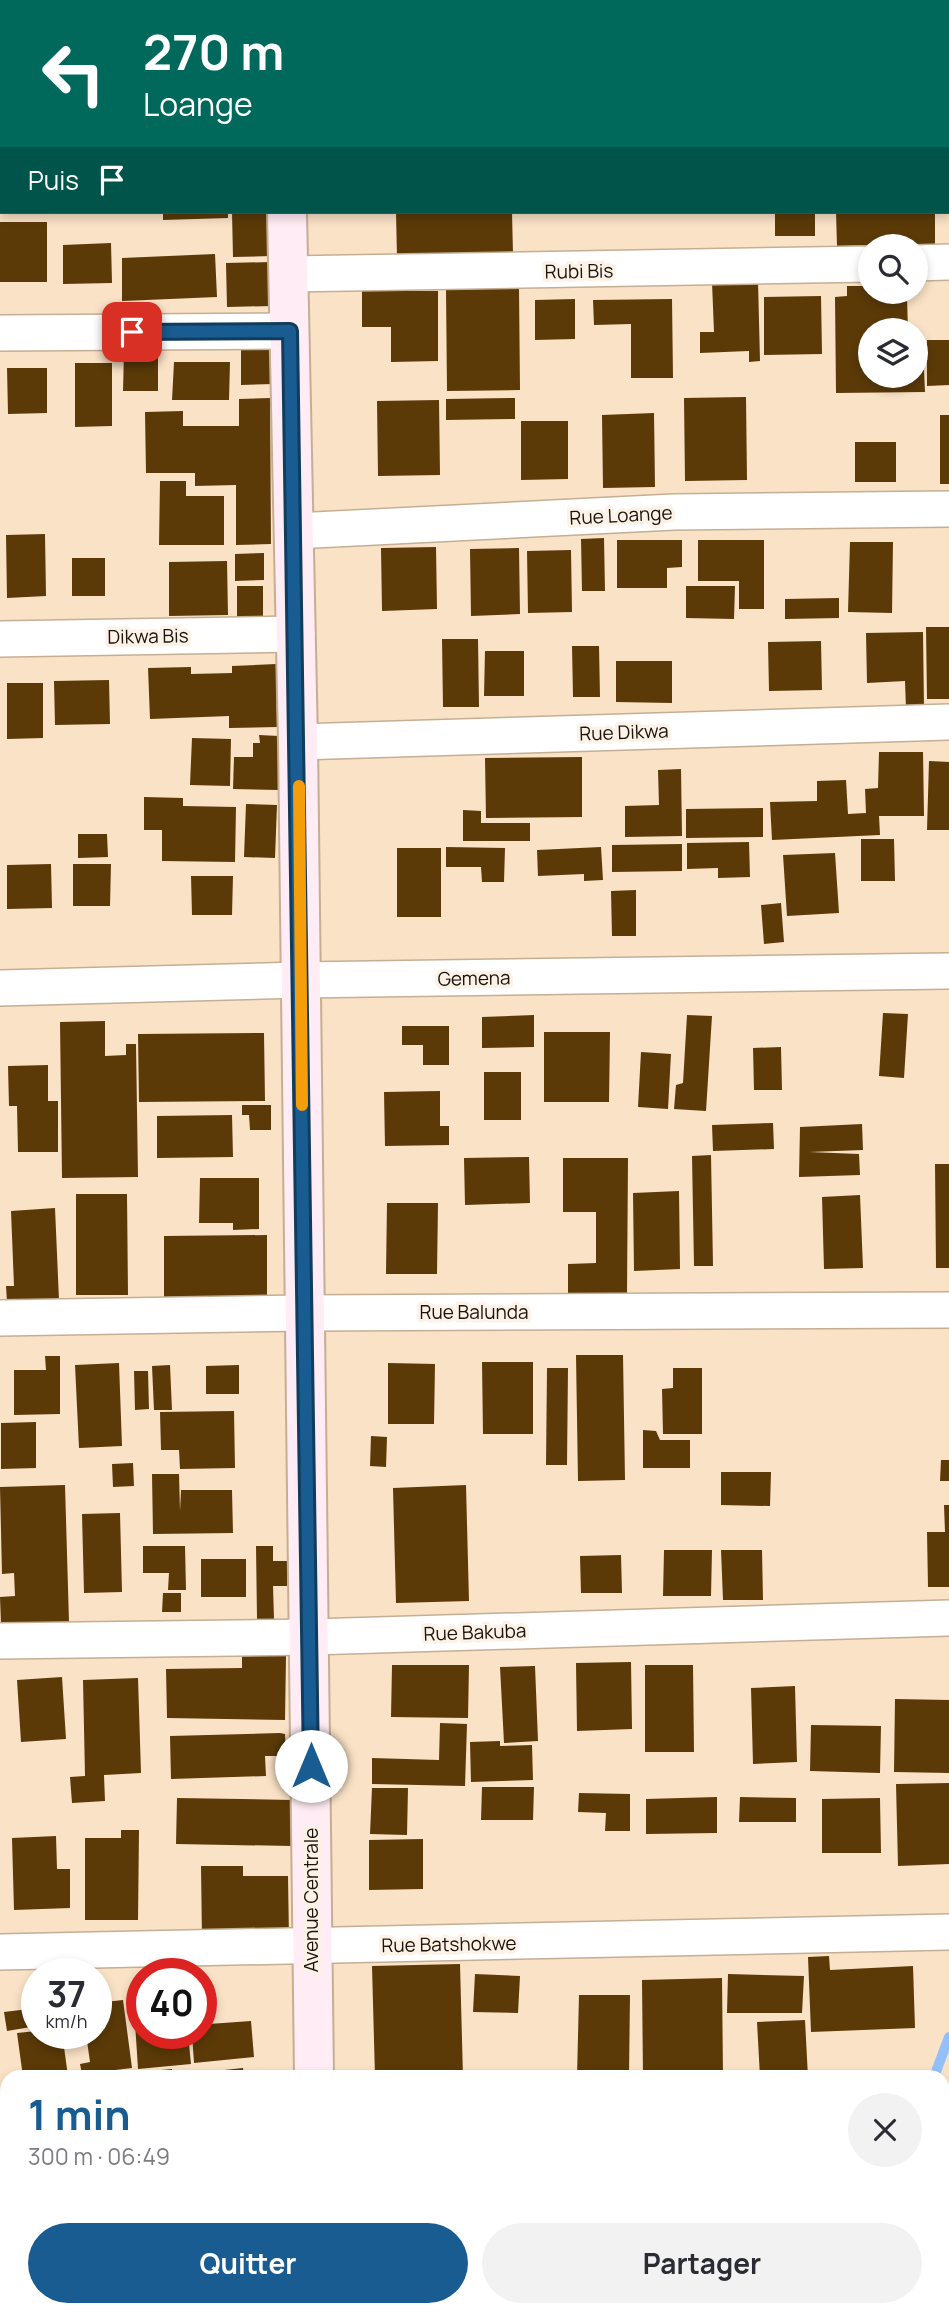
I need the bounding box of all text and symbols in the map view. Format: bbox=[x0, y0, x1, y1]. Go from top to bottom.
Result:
text: 270 m bbox=[143, 18, 284, 85]
icon: left bbox=[28, 28, 119, 119]
text: Loange bbox=[143, 82, 253, 126]
icon: arrive bbox=[93, 161, 131, 199]
text: Puis bbox=[28, 162, 79, 198]
map controls bbox=[858, 234, 928, 388]
button: search bbox=[858, 234, 928, 304]
street label: Rubi Bis bbox=[544, 257, 614, 285]
pin bbox=[102, 302, 162, 362]
icon: arrive bbox=[113, 313, 151, 351]
button: layers bbox=[858, 318, 928, 388]
street label: Rue Loange bbox=[569, 499, 673, 531]
street label: Dikwa Bis bbox=[107, 622, 189, 650]
street label: Rue Dikwa bbox=[579, 717, 669, 747]
street label: Gemena bbox=[437, 964, 511, 992]
street label: Rue Balunda bbox=[419, 1299, 529, 1325]
street label: Rue Bakuba bbox=[423, 1617, 527, 1647]
position arrow bbox=[274, 1729, 348, 1803]
street label: Avenue Centrale bbox=[298, 1828, 324, 1972]
street label: Rue Batshokwe bbox=[381, 1930, 517, 1958]
speed limit sign: 40 bbox=[126, 1958, 217, 2049]
text: 37 bbox=[47, 1970, 86, 2018]
text: km/h bbox=[46, 2009, 87, 2033]
text: 1 min bbox=[28, 2085, 131, 2143]
button: close bbox=[848, 2093, 922, 2167]
text: 300 m · 06:49 bbox=[28, 2140, 170, 2172]
button: Quitter bbox=[28, 2223, 468, 2303]
button: Partager bbox=[482, 2223, 922, 2303]

